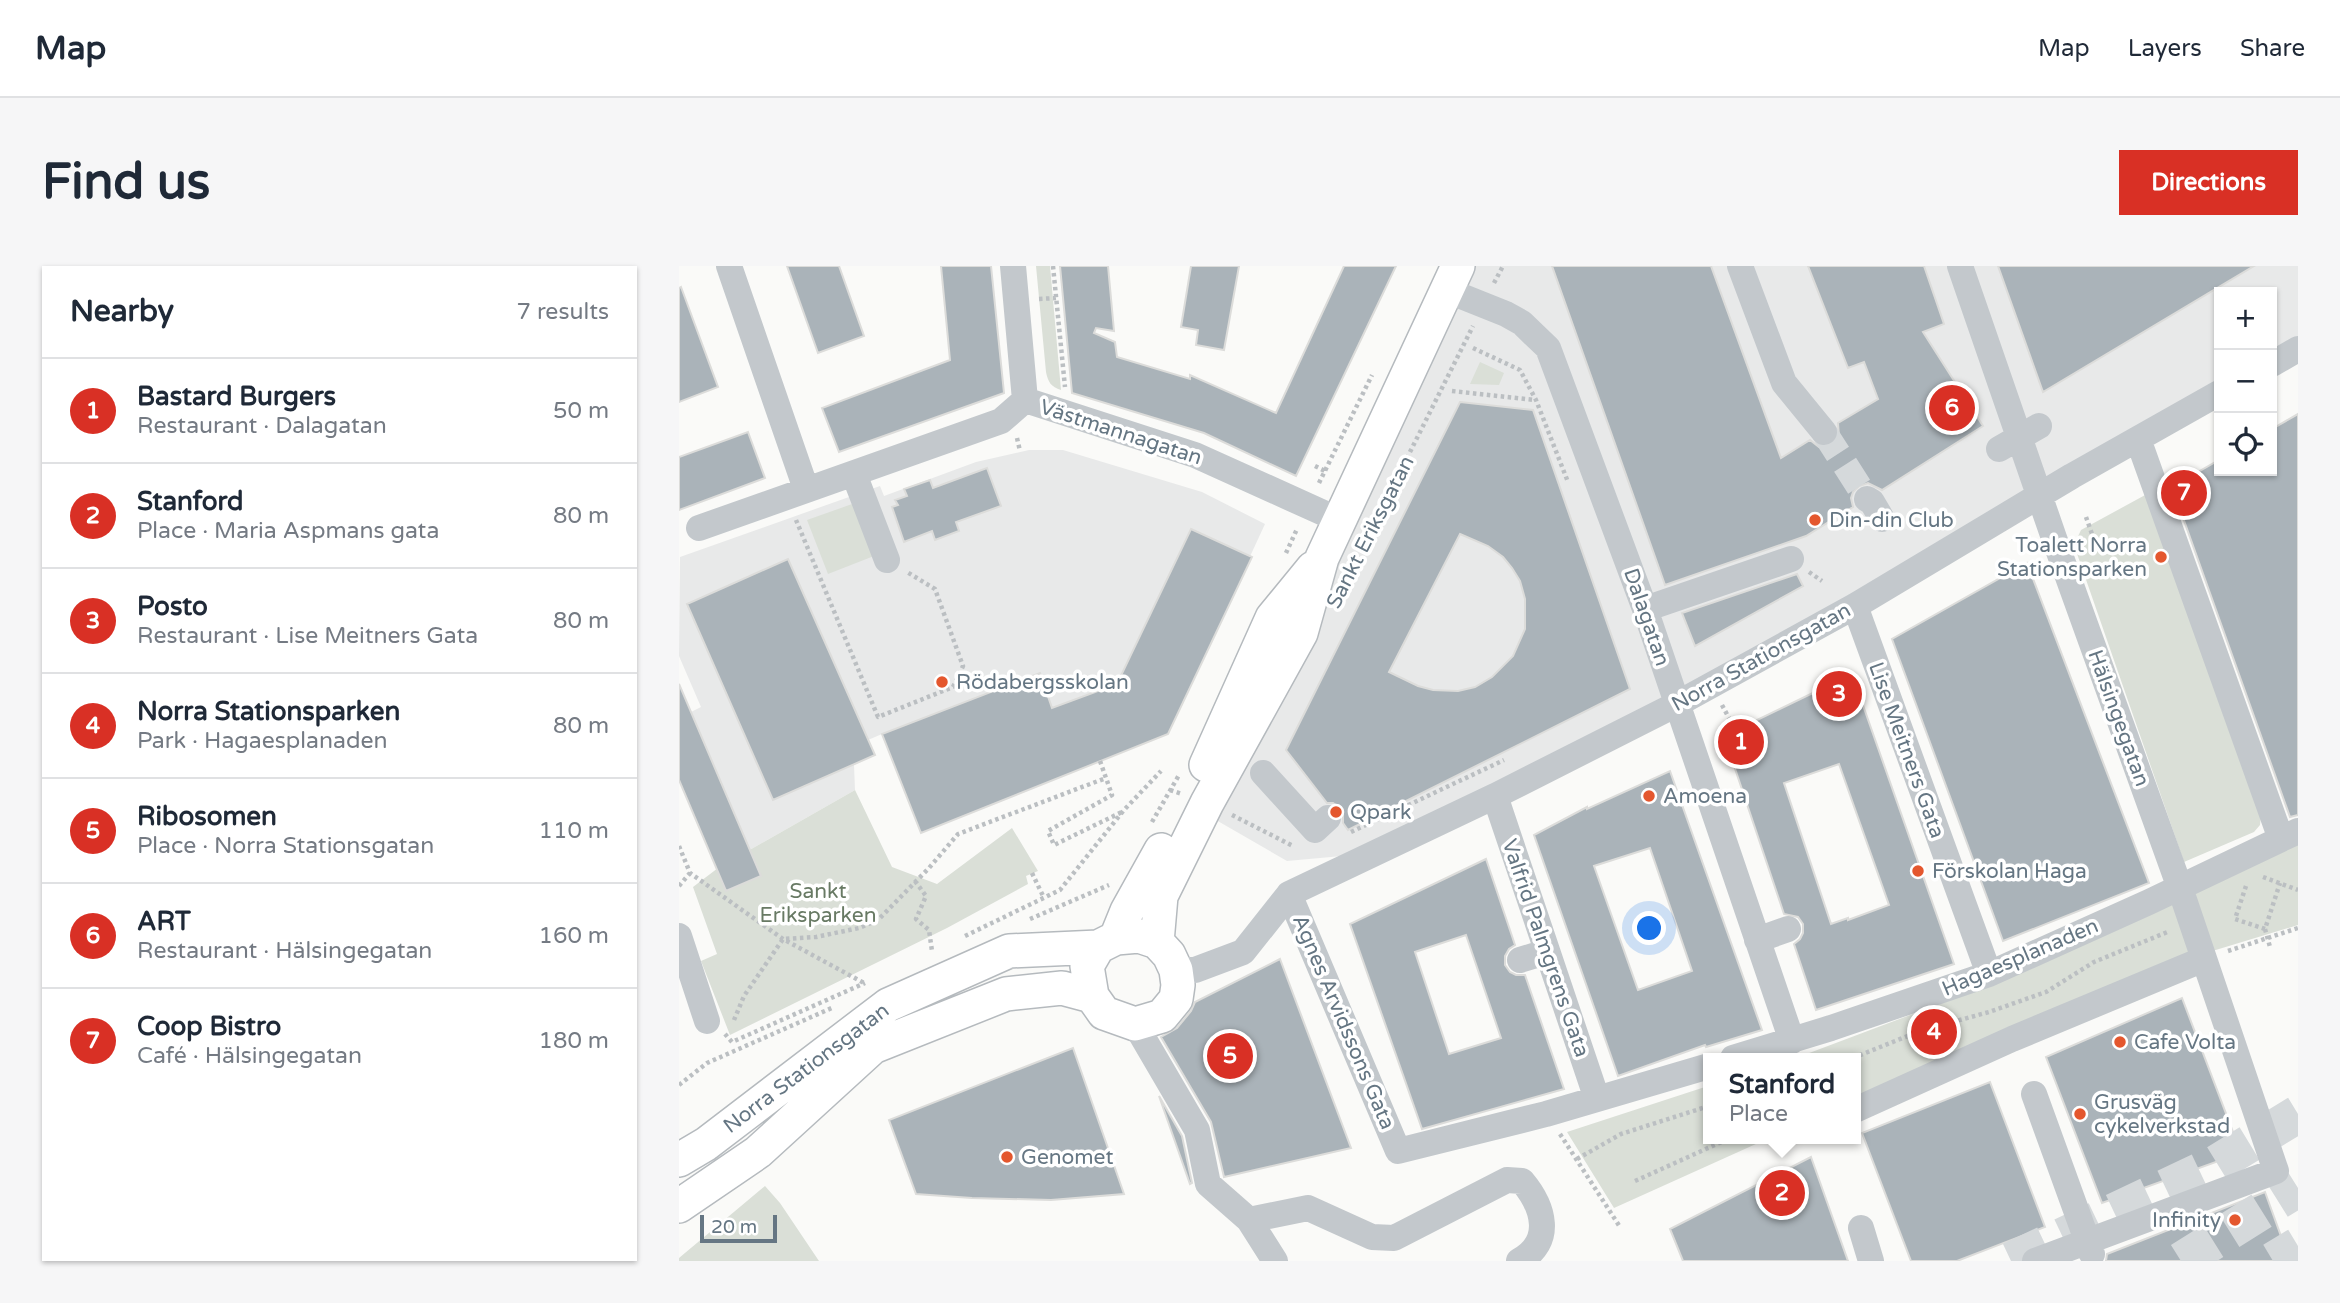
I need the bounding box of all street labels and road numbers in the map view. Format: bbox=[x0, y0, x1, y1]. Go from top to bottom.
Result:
street label: Västmannagatan bbox=[1037, 394, 1205, 470]
street label: Sankt Eriksgatan bbox=[1321, 452, 1420, 613]
street label: Dalagatan bbox=[1618, 565, 1675, 669]
street label: Norra Stationsgatan bbox=[1667, 598, 1855, 717]
street label: Hälsingegatan bbox=[2082, 646, 2155, 790]
street label: Lise Meitners Gata bbox=[1863, 659, 1950, 842]
street label: Valfrid Palmgrens Gata bbox=[1496, 836, 1595, 1060]
street label: Agnes Arvidssons Gata bbox=[1287, 911, 1400, 1133]
street label: Hagaesplanaden bbox=[1938, 913, 2102, 1002]
street label: Norra Stationsgatan bbox=[718, 998, 894, 1139]

